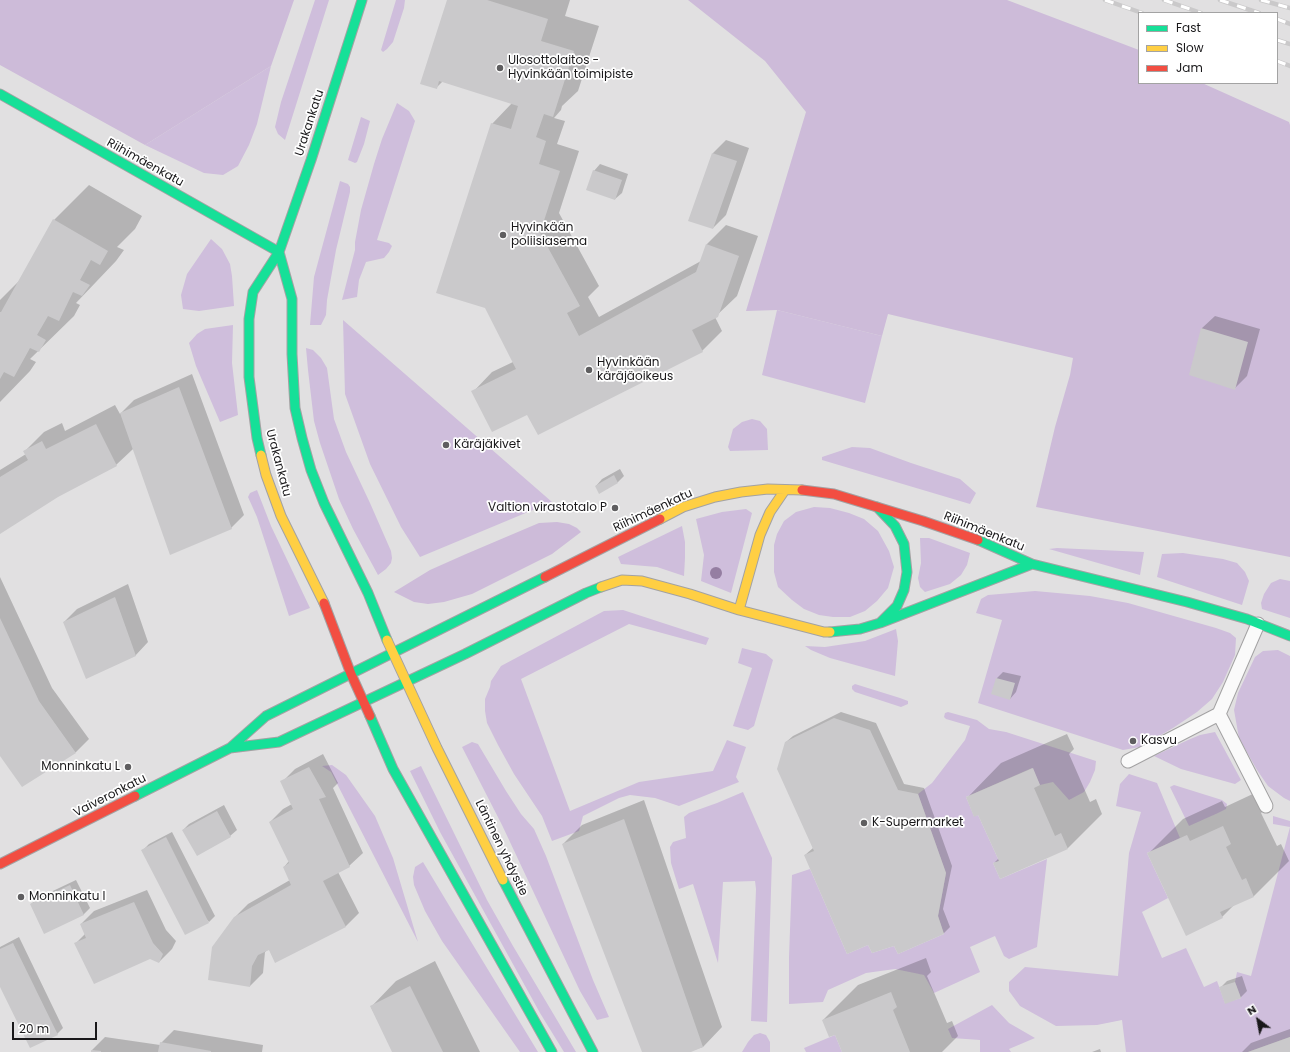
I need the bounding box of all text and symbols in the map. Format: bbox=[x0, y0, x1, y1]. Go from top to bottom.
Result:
legend bbox=[1138, 12, 1278, 84]
text: Fast bbox=[1176, 19, 1201, 36]
text: Slow bbox=[1176, 39, 1204, 56]
place label: Ulosottolaitos - Hyvinkään toimipiste bbox=[508, 54, 633, 82]
text: Jam bbox=[1176, 59, 1203, 76]
marker: Ulosottolaitos - Hyvinkään toimipiste bbox=[495, 63, 505, 73]
street label: Urakankatu bbox=[292, 88, 328, 158]
street label: Riihimäenkatu bbox=[104, 136, 186, 190]
place label: Hyvinkään poliisiasema bbox=[511, 221, 587, 249]
marker: Hyvinkään poliisiasema bbox=[498, 230, 508, 240]
place label: Hyvinkään käräjäoikeus bbox=[597, 356, 673, 384]
marker: Hyvinkään käräjäoikeus bbox=[584, 365, 594, 375]
street label: Urakankatu bbox=[262, 428, 294, 498]
place label: Käräjäkivet bbox=[454, 438, 521, 452]
marker: Käräjäkivet bbox=[441, 440, 451, 450]
street label: Riihimäenkatu bbox=[611, 486, 695, 536]
place label: Valtion virastotalo P bbox=[488, 501, 607, 515]
marker: Valtion virastotalo P bbox=[610, 503, 620, 513]
street label: Riihimäenkatu bbox=[942, 509, 1026, 555]
place label: Kasvu bbox=[1141, 734, 1177, 748]
marker: Kasvu bbox=[1128, 736, 1138, 746]
place label: Monninkatu L bbox=[41, 760, 120, 774]
marker: Monninkatu L bbox=[123, 762, 133, 772]
street label: Vaiveronkatu bbox=[71, 772, 149, 820]
street label: Läntinen yhdystie bbox=[472, 798, 530, 898]
place label: K-Supermarket bbox=[872, 816, 963, 830]
marker: K-Supermarket bbox=[859, 818, 869, 828]
place label: Monninkatu I bbox=[29, 890, 105, 904]
marker: Monninkatu I bbox=[16, 892, 26, 902]
north arrow bbox=[1238, 1000, 1278, 1040]
text: N bbox=[1244, 1001, 1259, 1019]
scale bar bbox=[14, 1014, 99, 1040]
text: 20 m bbox=[19, 1020, 49, 1037]

